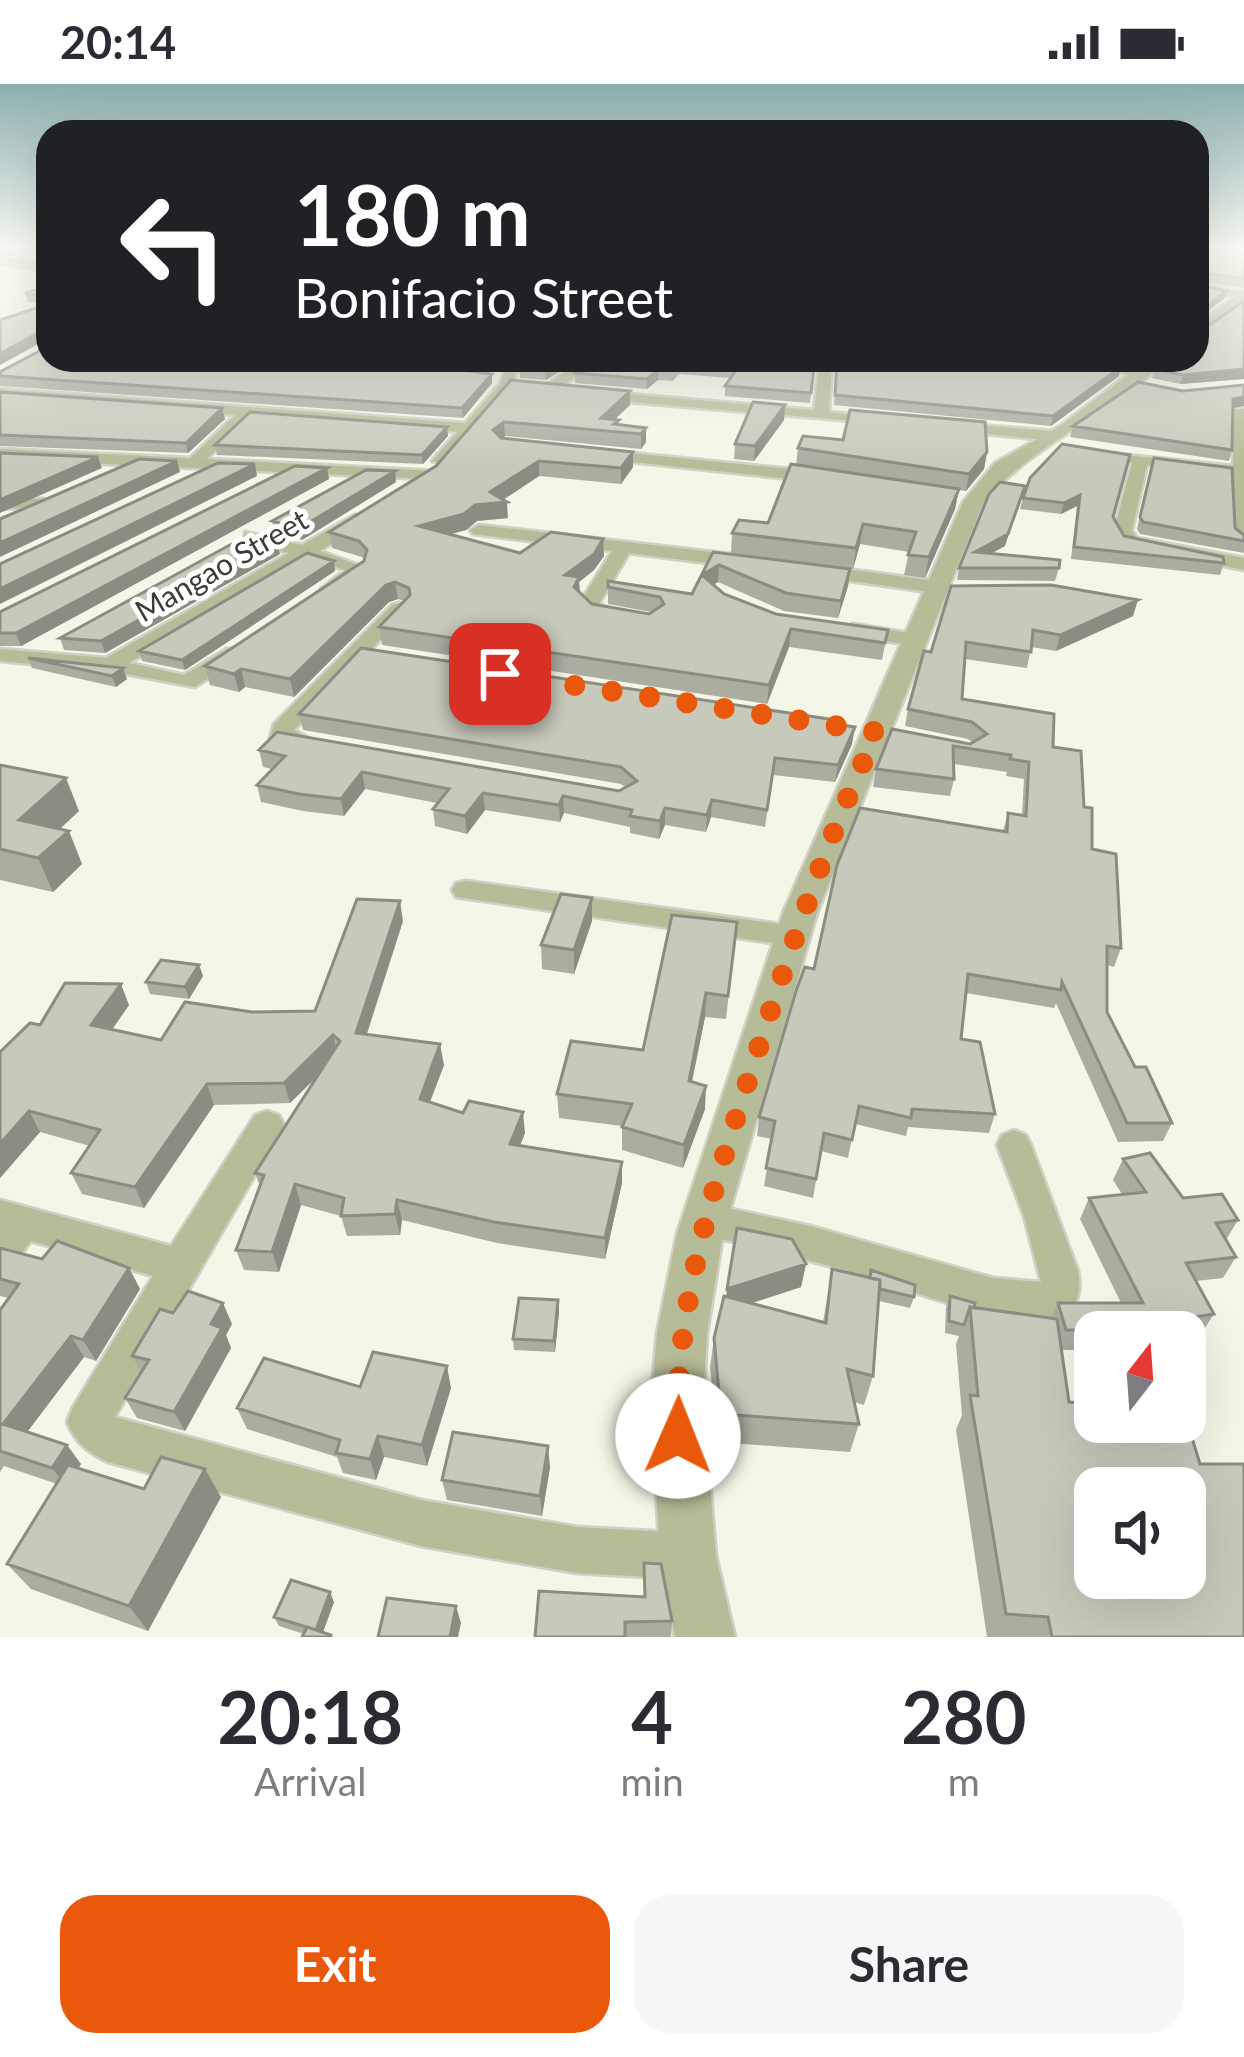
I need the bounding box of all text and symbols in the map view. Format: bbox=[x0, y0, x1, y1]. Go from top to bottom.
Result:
text: 20:14 bbox=[60, 15, 176, 69]
text: 180 m bbox=[294, 163, 531, 264]
icon: left bbox=[96, 168, 252, 324]
text: Bonifacio Street bbox=[294, 265, 673, 330]
street label: Mangao Street bbox=[128, 500, 314, 628]
pin bbox=[449, 623, 551, 725]
icon: arrive bbox=[467, 641, 533, 707]
north arrow bbox=[1074, 1311, 1206, 1443]
map controls bbox=[1074, 1311, 1206, 1599]
position arrow bbox=[615, 1373, 741, 1499]
button: sound bbox=[1074, 1467, 1206, 1599]
text: 20:18 bbox=[217, 1673, 403, 1759]
text: 4 bbox=[631, 1673, 673, 1759]
text: 280 bbox=[901, 1673, 1026, 1759]
text: Arrival bbox=[254, 1758, 366, 1804]
text: min bbox=[621, 1758, 684, 1804]
text: m bbox=[948, 1758, 980, 1804]
button: Exit bbox=[60, 1895, 610, 2033]
button: Share bbox=[634, 1895, 1184, 2033]

